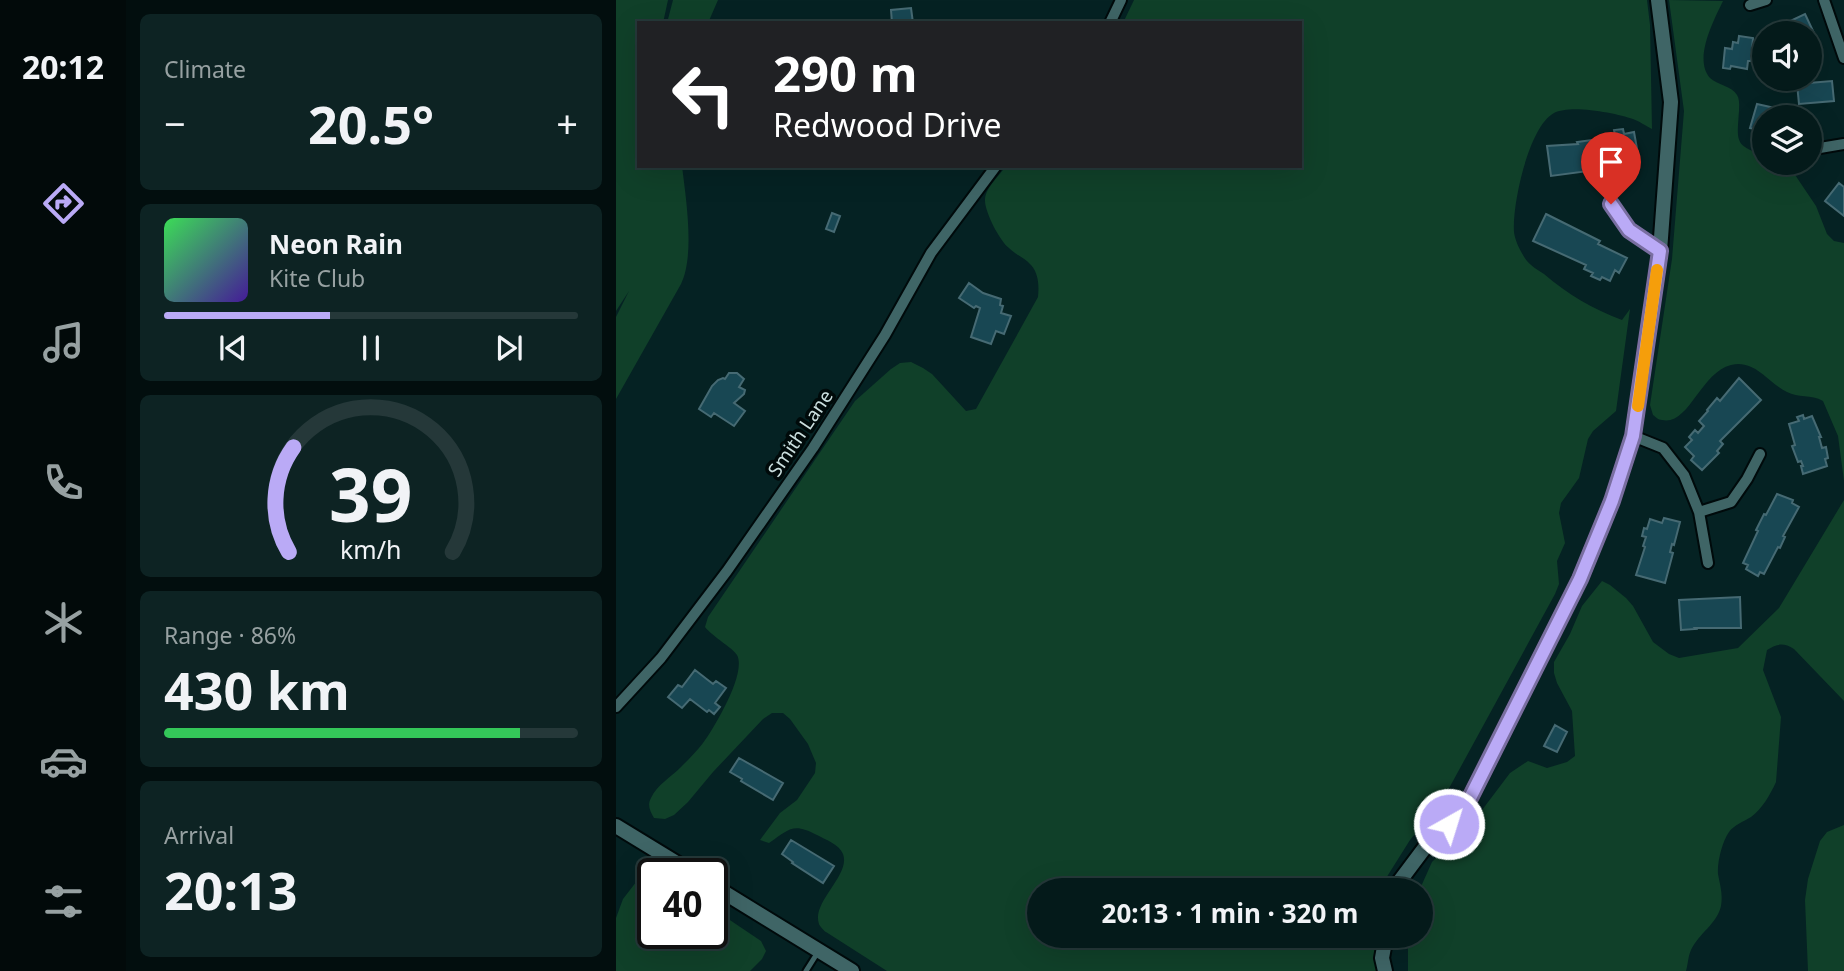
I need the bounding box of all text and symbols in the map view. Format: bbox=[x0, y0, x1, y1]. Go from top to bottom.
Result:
map controls bbox=[1752, 21, 1822, 175]
button: sound bbox=[1752, 21, 1822, 91]
text: 290 m bbox=[773, 40, 918, 106]
text: 20:12 bbox=[22, 45, 104, 88]
icon: left bbox=[658, 49, 749, 140]
text: Climate bbox=[164, 53, 246, 85]
text: 20.5° bbox=[308, 88, 434, 159]
text: − bbox=[164, 97, 186, 149]
text: + bbox=[556, 97, 578, 149]
text: Redwood Drive bbox=[773, 103, 1002, 146]
button: layers bbox=[1752, 105, 1822, 175]
pin bbox=[1581, 132, 1641, 204]
icon: arrive bbox=[1592, 143, 1630, 181]
icon: directions bbox=[39, 179, 88, 228]
text: Neon Rain bbox=[269, 226, 403, 262]
text: Kite Club bbox=[269, 262, 365, 294]
icon: music bbox=[39, 318, 88, 367]
icon: previous bbox=[214, 329, 252, 367]
icon: pause bbox=[352, 329, 390, 367]
icon: next bbox=[490, 329, 528, 367]
street label: Smith Lane bbox=[761, 384, 839, 482]
text: 39 bbox=[329, 444, 413, 543]
icon: phone bbox=[39, 458, 88, 507]
text: km/h bbox=[340, 531, 402, 565]
icon: climate bbox=[39, 598, 88, 647]
text: Range · 86% bbox=[164, 619, 296, 651]
text: 430 km bbox=[164, 654, 350, 725]
icon: car bbox=[39, 737, 88, 786]
position arrow bbox=[1412, 787, 1486, 861]
text: Arrival bbox=[164, 819, 234, 851]
text: 20:13 bbox=[164, 854, 298, 925]
speed limit sign: 40 bbox=[637, 858, 728, 949]
icon: filters bbox=[39, 877, 88, 926]
text: 20:13 · 1 min · 320 m bbox=[1102, 895, 1358, 931]

